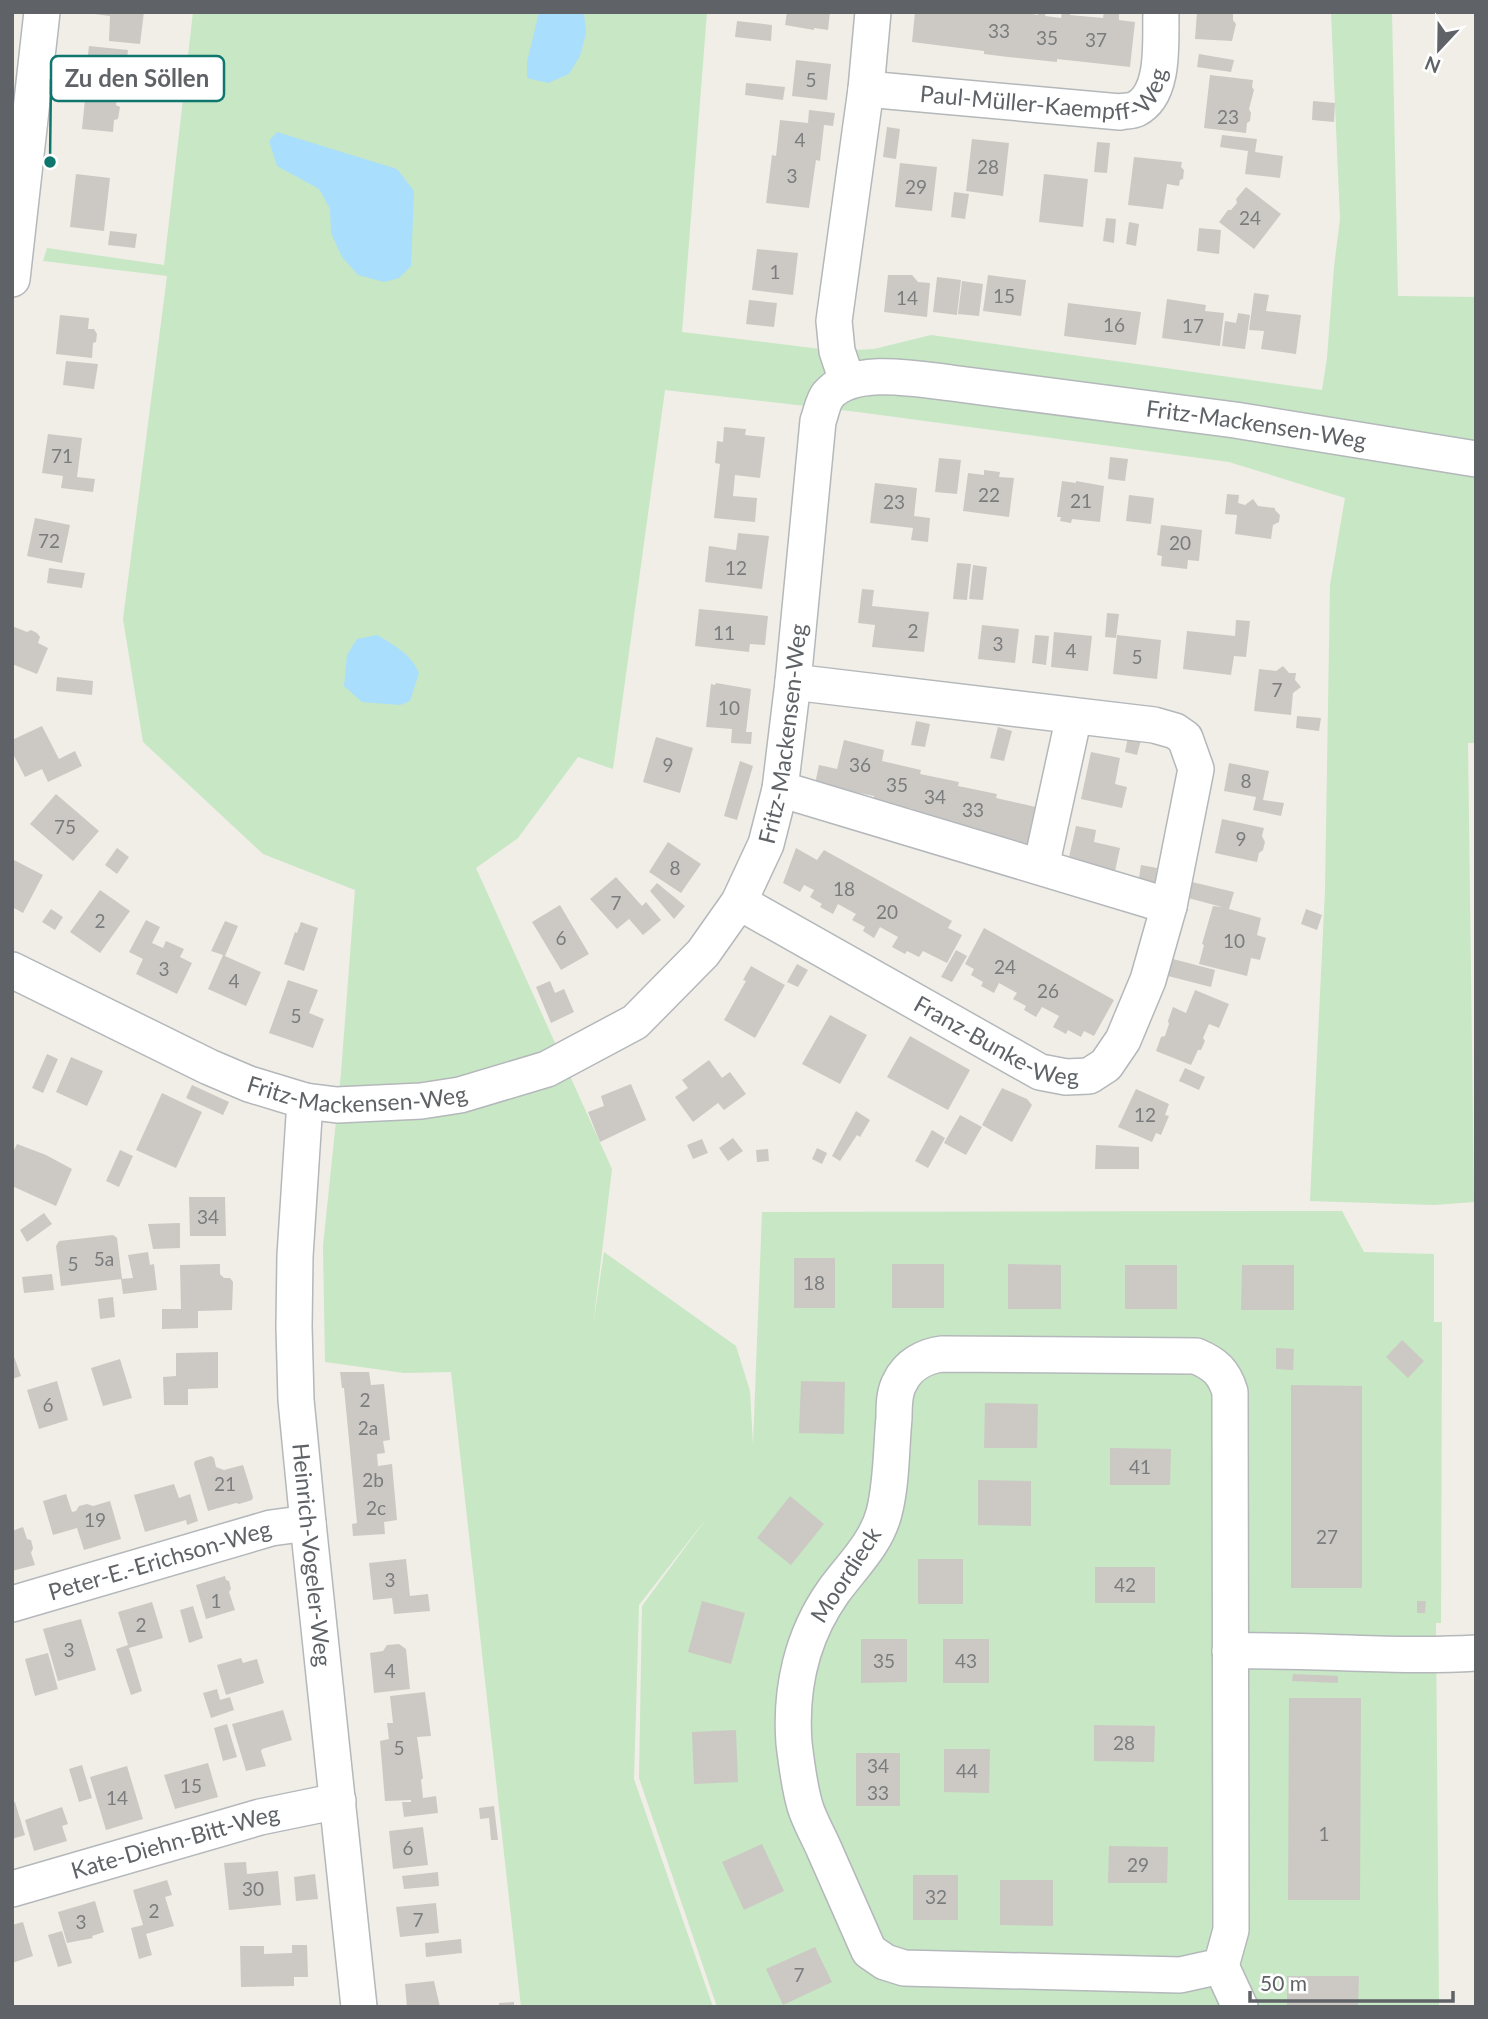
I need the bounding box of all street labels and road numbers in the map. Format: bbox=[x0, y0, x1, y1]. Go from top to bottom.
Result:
street label: Paul-Müller-Kaempff-Weg bbox=[919, 66, 1172, 126]
street label: Fritz-Mackensen-Weg bbox=[1145, 394, 1368, 454]
street label: Fritz-Mackensen-Weg bbox=[752, 622, 812, 847]
street label: Franz-Bunke-Weg bbox=[910, 989, 1079, 1090]
street label: Fritz-Mackensen-Weg bbox=[244, 1069, 470, 1118]
street label: Heinrich-Vogeler-Weg bbox=[287, 1442, 338, 1668]
street label: Peter-E.-Erichson-Weg bbox=[45, 1514, 274, 1606]
street label: Moordieck bbox=[804, 1521, 887, 1627]
street label: Kate-Diehn-Bitt-Weg bbox=[68, 1798, 282, 1884]

